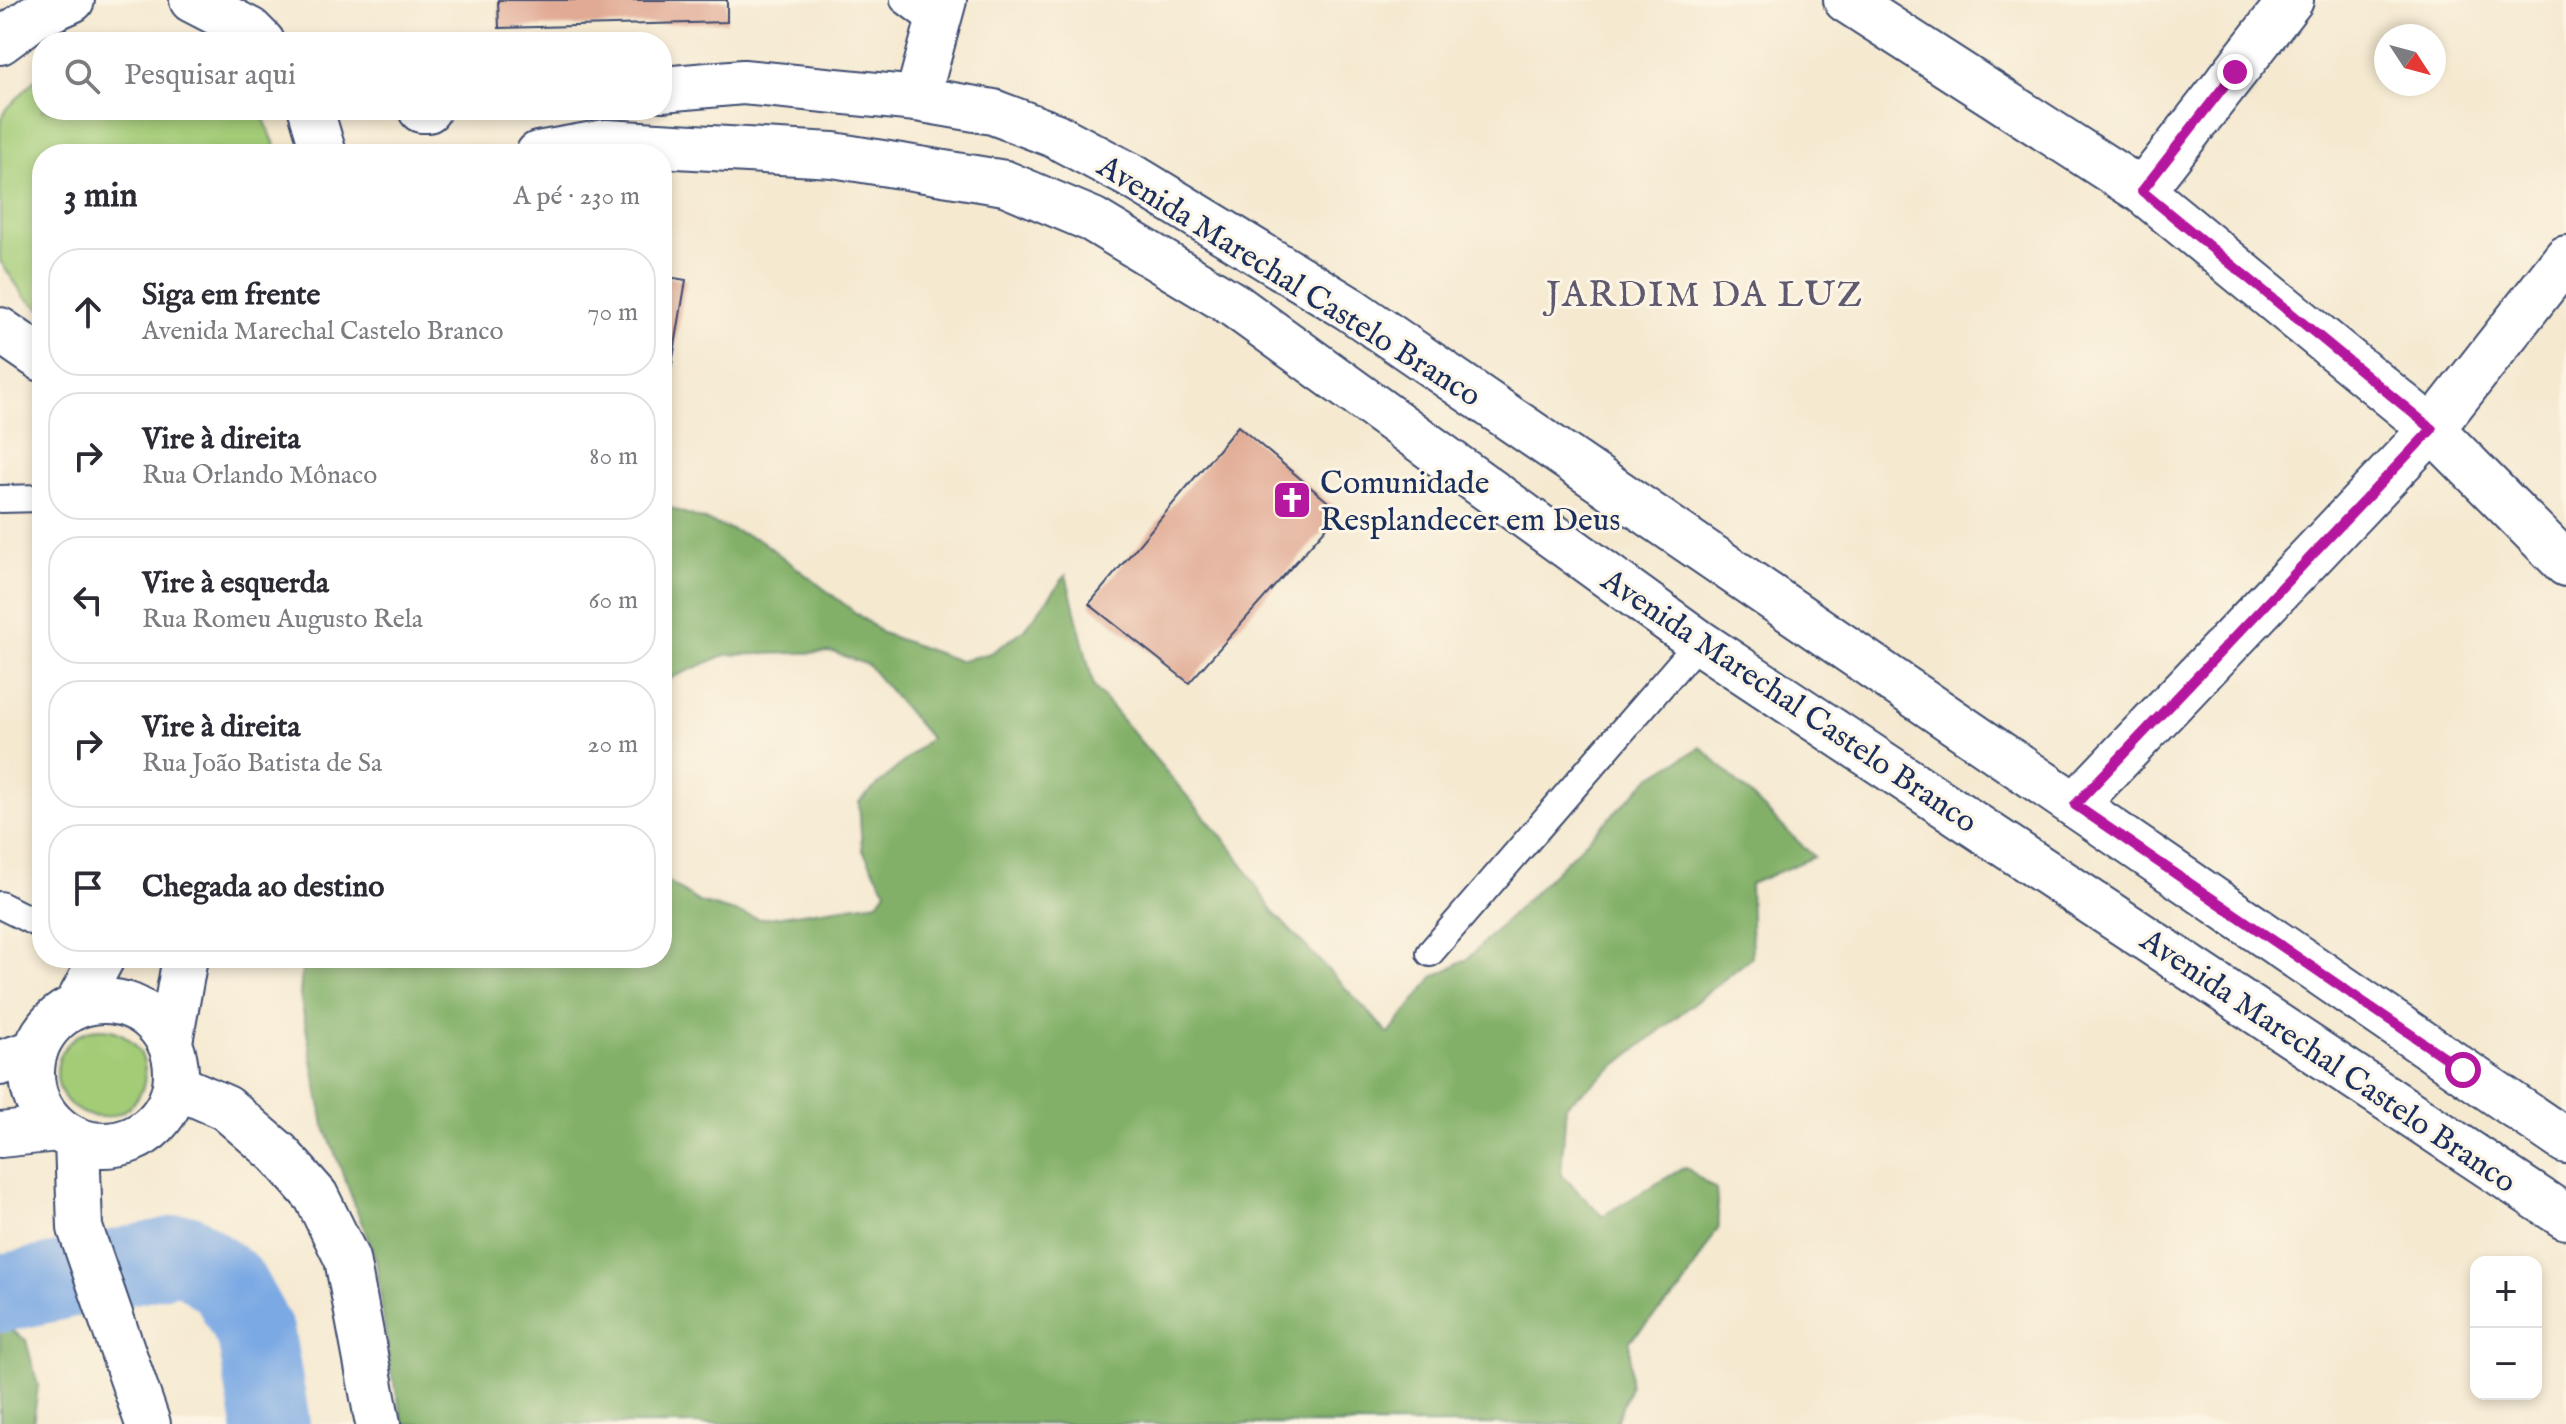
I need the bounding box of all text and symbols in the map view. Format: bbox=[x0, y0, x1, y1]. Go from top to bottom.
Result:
north arrow bbox=[2374, 24, 2446, 96]
search box bbox=[32, 32, 672, 120]
icon: search bbox=[60, 54, 104, 98]
route end bbox=[2217, 54, 2253, 90]
text: Pesquisar aqui bbox=[124, 57, 296, 95]
street label: Avenida Marechal Castelo Branco bbox=[1088, 146, 1488, 417]
text: 3 min bbox=[64, 175, 138, 218]
text: A pé · 230 m bbox=[513, 180, 640, 213]
district label: JARDIM DA LUZ bbox=[1542, 273, 1864, 319]
text: Siga em frente bbox=[142, 277, 320, 315]
icon: ahead bbox=[66, 290, 110, 334]
text: 70 m bbox=[587, 296, 638, 329]
text: Avenida Marechal Castelo Branco bbox=[142, 315, 504, 348]
text: Vire à direita bbox=[142, 421, 301, 459]
icon: right bbox=[66, 434, 110, 478]
text: 80 m bbox=[589, 440, 638, 473]
text: Rua Orlando Mônaco bbox=[142, 459, 377, 492]
place label: Comunidade Resplandecer em Deus bbox=[1320, 464, 1620, 542]
church icon: Comunidade Resplandecer em Deus bbox=[1271, 479, 1313, 521]
street label: Avenida Marechal Castelo Branco bbox=[1592, 560, 1985, 843]
text: Vire à esquerda bbox=[142, 565, 329, 603]
icon: left bbox=[66, 578, 110, 622]
text: 60 m bbox=[589, 584, 638, 617]
text: Rua Romeu Augusto Rela bbox=[142, 603, 423, 636]
text: Vire à direita bbox=[142, 709, 301, 747]
icon: right bbox=[66, 722, 110, 766]
text: 20 m bbox=[587, 728, 638, 761]
text: Rua João Batista de Sa bbox=[142, 747, 382, 780]
icon: arrive bbox=[66, 866, 110, 910]
text: Chegada ao destino bbox=[142, 869, 384, 907]
street label: Avenida Marechal Castelo Branco bbox=[2131, 920, 2524, 1203]
route start bbox=[2445, 1052, 2481, 1088]
map controls bbox=[2470, 1256, 2542, 1400]
button: + bbox=[2470, 1256, 2542, 1328]
button: − bbox=[2470, 1328, 2542, 1400]

